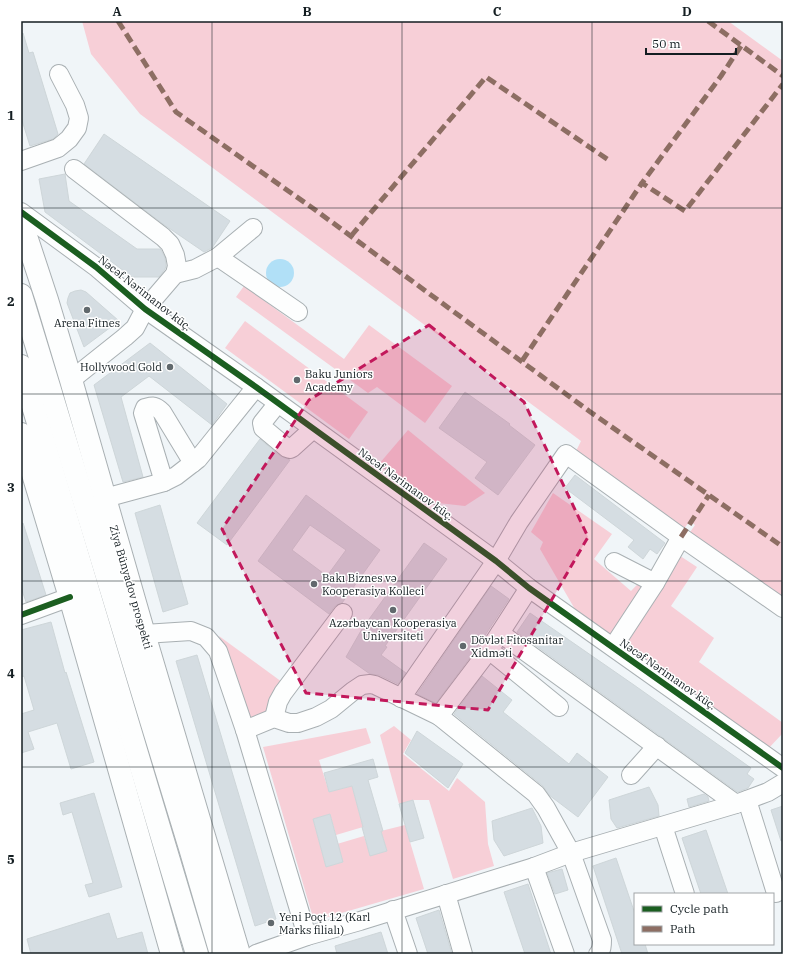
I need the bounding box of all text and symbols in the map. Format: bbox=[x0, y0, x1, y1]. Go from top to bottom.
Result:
text: A bbox=[112, 3, 122, 20]
text: B bbox=[302, 3, 312, 20]
text: C bbox=[493, 3, 502, 20]
text: D bbox=[682, 3, 692, 20]
scale bar bbox=[646, 30, 736, 56]
text: 50 m bbox=[652, 36, 681, 51]
text: 1 bbox=[7, 107, 15, 124]
street label: Nəcəf Nərimanov küç. bbox=[96, 252, 194, 334]
text: 2 bbox=[7, 293, 15, 310]
marker: Arena Fitnes bbox=[82, 305, 92, 315]
place label: Arena Fitnes bbox=[54, 316, 120, 330]
place label: Hollywood Gold bbox=[80, 360, 162, 374]
marker: Hollywood Gold bbox=[165, 362, 175, 372]
place label: Baku Juniors Academy bbox=[305, 367, 373, 394]
marker: Baku Juniors Academy bbox=[292, 375, 302, 385]
street label: Nəcəf Nərimanov küç. bbox=[356, 445, 456, 523]
text: 3 bbox=[7, 479, 15, 496]
street label: Ziya Bünyadov prospekti bbox=[107, 523, 156, 651]
place label: Bakı Biznes və Kooperasiya Kolleci bbox=[322, 571, 425, 598]
marker: Bakı Biznes və Kooperasiya Kolleci bbox=[309, 579, 319, 589]
marker: Azərbaycan Kooperasiya Universiteti bbox=[388, 605, 398, 615]
place label: Azərbaycan Kooperasiya Universiteti bbox=[329, 616, 457, 643]
place label: Dövlət Fitosanitar Xidməti bbox=[471, 633, 563, 660]
street label: Nəcəf Nərimanov küç. bbox=[617, 635, 719, 713]
marker: Dövlət Fitosanitar Xidməti bbox=[458, 641, 468, 651]
text: 4 bbox=[7, 665, 15, 682]
text: 5 bbox=[7, 851, 15, 868]
legend bbox=[634, 893, 774, 945]
text: Cycle path bbox=[670, 901, 729, 916]
place label: Yeni Poçt 12 (Karl Marks filialı) bbox=[279, 910, 370, 937]
marker: Yeni Poçt 12 (Karl Marks filialı) bbox=[266, 918, 276, 928]
text: Path bbox=[670, 921, 696, 936]

